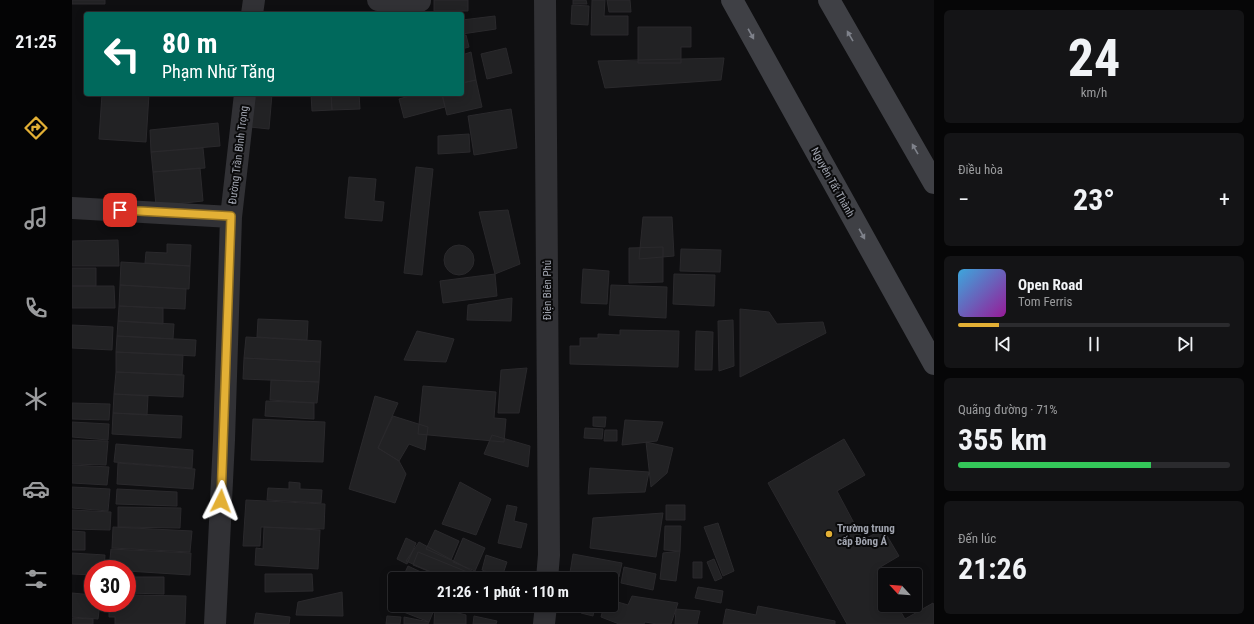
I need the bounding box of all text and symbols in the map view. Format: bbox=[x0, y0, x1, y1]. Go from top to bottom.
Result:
text: 80 m bbox=[162, 27, 218, 60]
icon: left bbox=[96, 28, 148, 80]
one-way arrow bbox=[748, 28, 755, 40]
text: 24 bbox=[1068, 28, 1120, 89]
one-way arrow bbox=[846, 30, 853, 42]
text: 21:25 bbox=[15, 31, 57, 52]
text: Phạm Nhữ Tăng bbox=[162, 61, 275, 82]
text: km/h bbox=[1081, 85, 1107, 100]
street label: Đường Trần Bình Trọng bbox=[226, 105, 251, 205]
icon: directions bbox=[22, 114, 50, 142]
one-way arrow bbox=[911, 143, 918, 155]
street label: Nguyễn Tất Thành bbox=[808, 145, 857, 219]
text: Điều hòa bbox=[958, 162, 1003, 177]
text: 23° bbox=[1073, 182, 1115, 217]
text: − bbox=[958, 187, 969, 212]
text: + bbox=[1219, 187, 1230, 212]
pin bbox=[103, 193, 137, 227]
icon: arrive bbox=[109, 199, 131, 221]
icon: music bbox=[22, 204, 50, 232]
one-way arrow bbox=[858, 228, 865, 239]
street label: Điện Biên Phủ bbox=[541, 260, 554, 320]
text: Open Road bbox=[1018, 276, 1083, 294]
icon: phone bbox=[22, 294, 50, 322]
text: Tom Ferris bbox=[1018, 294, 1072, 309]
icon: previous bbox=[992, 333, 1014, 355]
icon: pause bbox=[1083, 333, 1105, 355]
icon: next bbox=[1174, 333, 1196, 355]
icon: climate bbox=[22, 385, 50, 413]
text: Quãng đường · 71% bbox=[958, 402, 1058, 417]
text: 355 km bbox=[958, 422, 1047, 457]
icon: car bbox=[22, 475, 50, 503]
position arrow bbox=[200, 480, 242, 522]
place label: Trường trung cấp Đông Á bbox=[837, 522, 895, 548]
marker: Trường trung cấp Đông Á bbox=[824, 529, 834, 539]
text: Đến lúc bbox=[958, 531, 996, 546]
text: 21:26 bbox=[958, 551, 1027, 586]
speed limit sign: 30 bbox=[84, 560, 136, 612]
icon: filters bbox=[22, 565, 50, 593]
north arrow bbox=[878, 568, 922, 612]
map controls bbox=[878, 568, 922, 612]
text: 21:26 · 1 phút · 110 m bbox=[437, 583, 569, 601]

